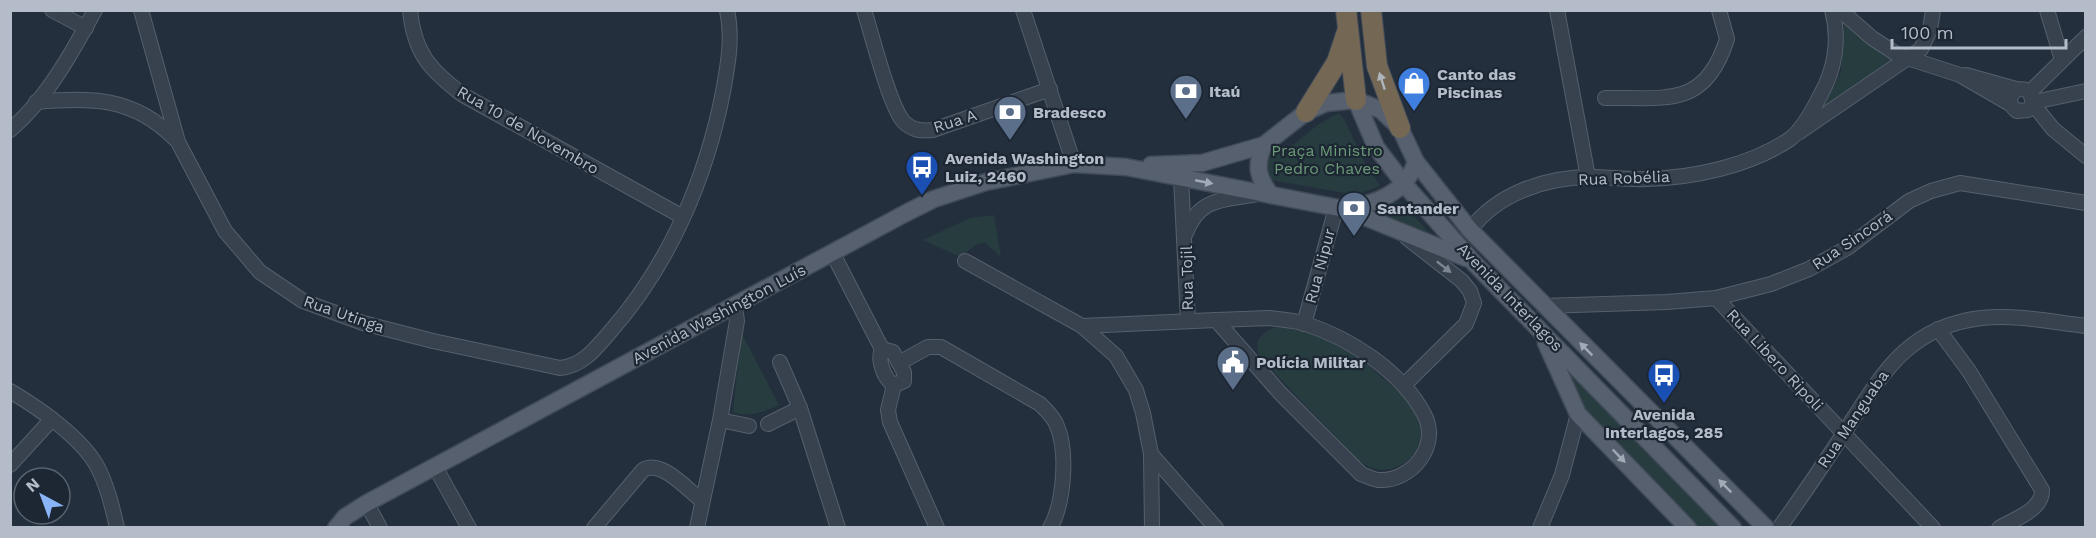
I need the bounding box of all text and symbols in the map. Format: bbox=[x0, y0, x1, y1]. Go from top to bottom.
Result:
scale bar bbox=[1892, 12, 2066, 50]
text: 100 m bbox=[1901, 22, 1954, 43]
shop icon: Canto das Piscinas bbox=[1396, 65, 1432, 112]
place label: Canto das Piscinas bbox=[1437, 65, 1516, 102]
one-way arrow bbox=[1377, 72, 1386, 90]
bank icon: Itaú bbox=[1168, 73, 1204, 120]
street label: Rua 10 de Novembro bbox=[454, 82, 602, 178]
place label: Itaú bbox=[1209, 82, 1240, 101]
bank icon: Bradesco bbox=[992, 94, 1028, 141]
place label: Bradesco bbox=[1033, 103, 1107, 122]
street label: Rua A bbox=[931, 105, 979, 137]
park label: Praça Ministro Pedro Chaves bbox=[1271, 141, 1383, 178]
bus stop icon: Avenida Washington Luiz, 2460 bbox=[904, 149, 940, 196]
place label: Avenida Washington Luiz, 2460 bbox=[945, 149, 1104, 186]
street label: Rua Robélia bbox=[1578, 167, 1670, 189]
one-way arrow bbox=[1195, 178, 1214, 187]
bank icon: Santander bbox=[1336, 190, 1372, 237]
place label: Santander bbox=[1377, 199, 1459, 218]
street label: Rua Sincorá bbox=[1808, 206, 1896, 274]
street label: Rua Nipur bbox=[1301, 226, 1339, 306]
street label: Avenida Interlagos bbox=[1453, 239, 1567, 355]
street label: Rua Tojil bbox=[1177, 245, 1197, 311]
street label: Avenida Washington Luís bbox=[629, 260, 809, 368]
one-way arrow bbox=[1436, 260, 1452, 273]
street label: Rua Utinga bbox=[301, 291, 387, 337]
street label: Rua Libero Ripoli bbox=[1723, 305, 1827, 415]
one-way arrow bbox=[1579, 342, 1594, 356]
public building icon: Polícia Militar bbox=[1215, 344, 1251, 391]
place label: Polícia Militar bbox=[1256, 353, 1366, 372]
bus stop icon: Avenida Interlagos, 285 bbox=[1646, 357, 1682, 404]
street label: Rua Manguaba bbox=[1813, 367, 1893, 471]
place label: Avenida Interlagos, 285 bbox=[1605, 405, 1723, 442]
one-way arrow bbox=[1611, 449, 1625, 463]
north arrow bbox=[12, 466, 72, 526]
text: N bbox=[22, 474, 43, 496]
one-way arrow bbox=[1718, 480, 1732, 494]

